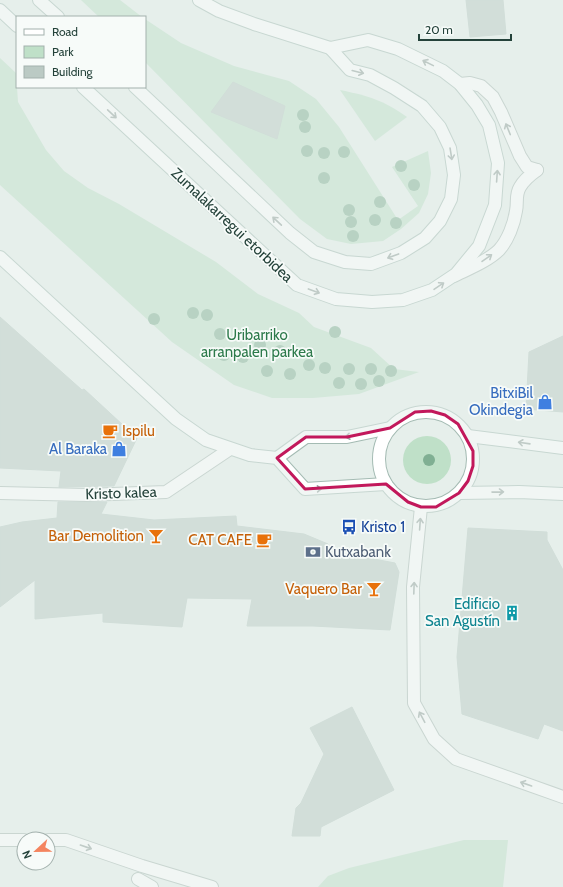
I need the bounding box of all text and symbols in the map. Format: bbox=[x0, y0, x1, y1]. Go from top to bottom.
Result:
legend bbox=[16, 16, 146, 88]
scale bar bbox=[419, 16, 511, 42]
text: 20 m bbox=[425, 22, 453, 37]
text: Road bbox=[52, 24, 78, 39]
text: Park bbox=[52, 44, 74, 59]
one-way arrow bbox=[422, 59, 434, 66]
text: Building bbox=[52, 64, 94, 79]
one-way arrow bbox=[351, 69, 364, 77]
one-way arrow bbox=[107, 109, 117, 118]
one-way arrow bbox=[504, 123, 511, 135]
one-way arrow bbox=[447, 147, 455, 160]
street label: Zumalakarregui etorbidea bbox=[167, 164, 297, 287]
one-way arrow bbox=[493, 170, 500, 183]
one-way arrow bbox=[272, 216, 282, 226]
one-way arrow bbox=[387, 253, 399, 261]
one-way arrow bbox=[481, 254, 492, 262]
one-way arrow bbox=[433, 281, 445, 289]
one-way arrow bbox=[307, 288, 320, 295]
park label: Uribarriko arranpalen parkea bbox=[201, 326, 314, 361]
place label: BitxiBil Okindegia bbox=[469, 384, 534, 419]
shop icon: BitxiBil Okindegia bbox=[536, 393, 554, 411]
cafe icon: Ispilu bbox=[101, 422, 119, 440]
place label: Ispilu bbox=[122, 422, 155, 440]
one-way arrow bbox=[345, 432, 358, 440]
place label: Al Baraka bbox=[49, 440, 108, 458]
shop icon: Al Baraka bbox=[110, 440, 128, 458]
one-way arrow bbox=[518, 440, 531, 447]
street label: Kristo kalea bbox=[85, 483, 158, 503]
one-way arrow bbox=[309, 485, 322, 493]
one-way arrow bbox=[491, 488, 504, 496]
bus stop icon: Kristo 1 bbox=[340, 518, 358, 536]
place label: Kristo 1 bbox=[361, 518, 405, 536]
one-way arrow bbox=[416, 518, 423, 531]
place label: Bar Demolition bbox=[48, 527, 144, 545]
bar icon: Bar Demolition bbox=[147, 527, 165, 545]
place label: CAT CAFE bbox=[188, 531, 252, 549]
cafe icon: CAT CAFE bbox=[255, 531, 273, 549]
bank icon: Kutxabank bbox=[304, 543, 322, 561]
place label: Kutxabank bbox=[325, 543, 391, 561]
place label: Vaquero Bar bbox=[285, 580, 362, 598]
bar icon: Vaquero Bar bbox=[365, 580, 383, 598]
one-way arrow bbox=[410, 582, 417, 595]
place label: Edificio San Agustín bbox=[425, 595, 500, 630]
building icon: Edificio San Agustín bbox=[503, 604, 521, 622]
one-way arrow bbox=[417, 711, 425, 723]
one-way arrow bbox=[520, 780, 532, 788]
north arrow bbox=[16, 831, 56, 871]
one-way arrow bbox=[80, 843, 92, 851]
text: N bbox=[19, 849, 35, 861]

